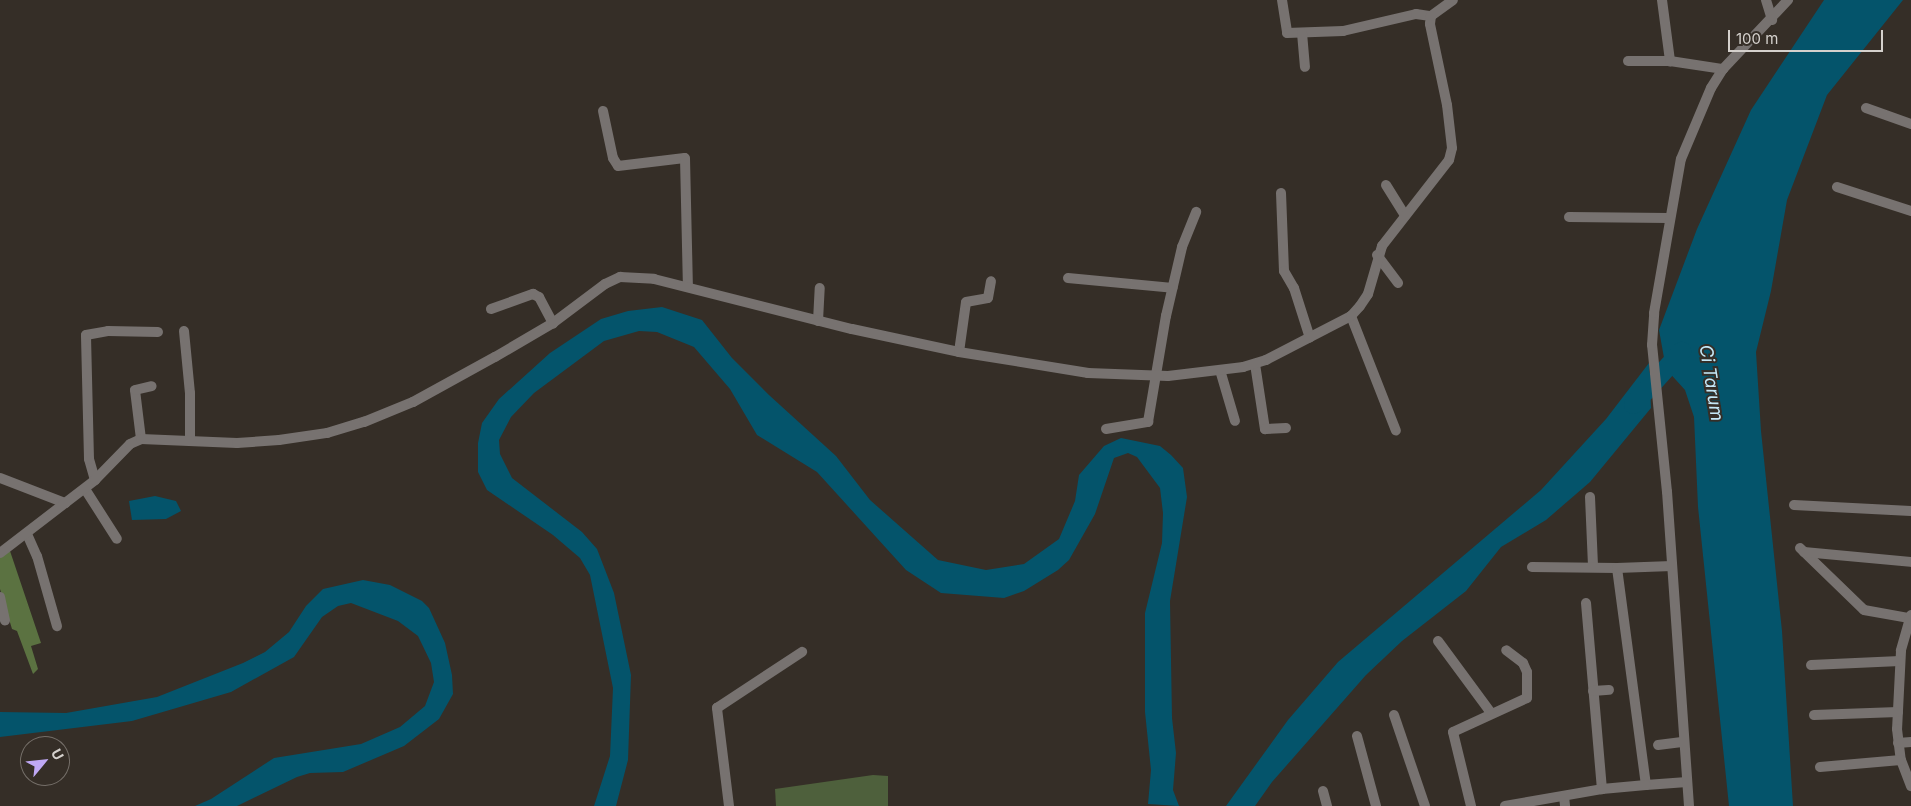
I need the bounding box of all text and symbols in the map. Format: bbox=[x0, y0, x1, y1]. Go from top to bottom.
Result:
scale bar bbox=[1731, 20, 1886, 52]
text: 100 m bbox=[1736, 29, 1778, 48]
water label: Ci Tarum bbox=[1694, 343, 1728, 423]
north arrow bbox=[20, 736, 70, 786]
text: U bbox=[48, 746, 68, 763]

